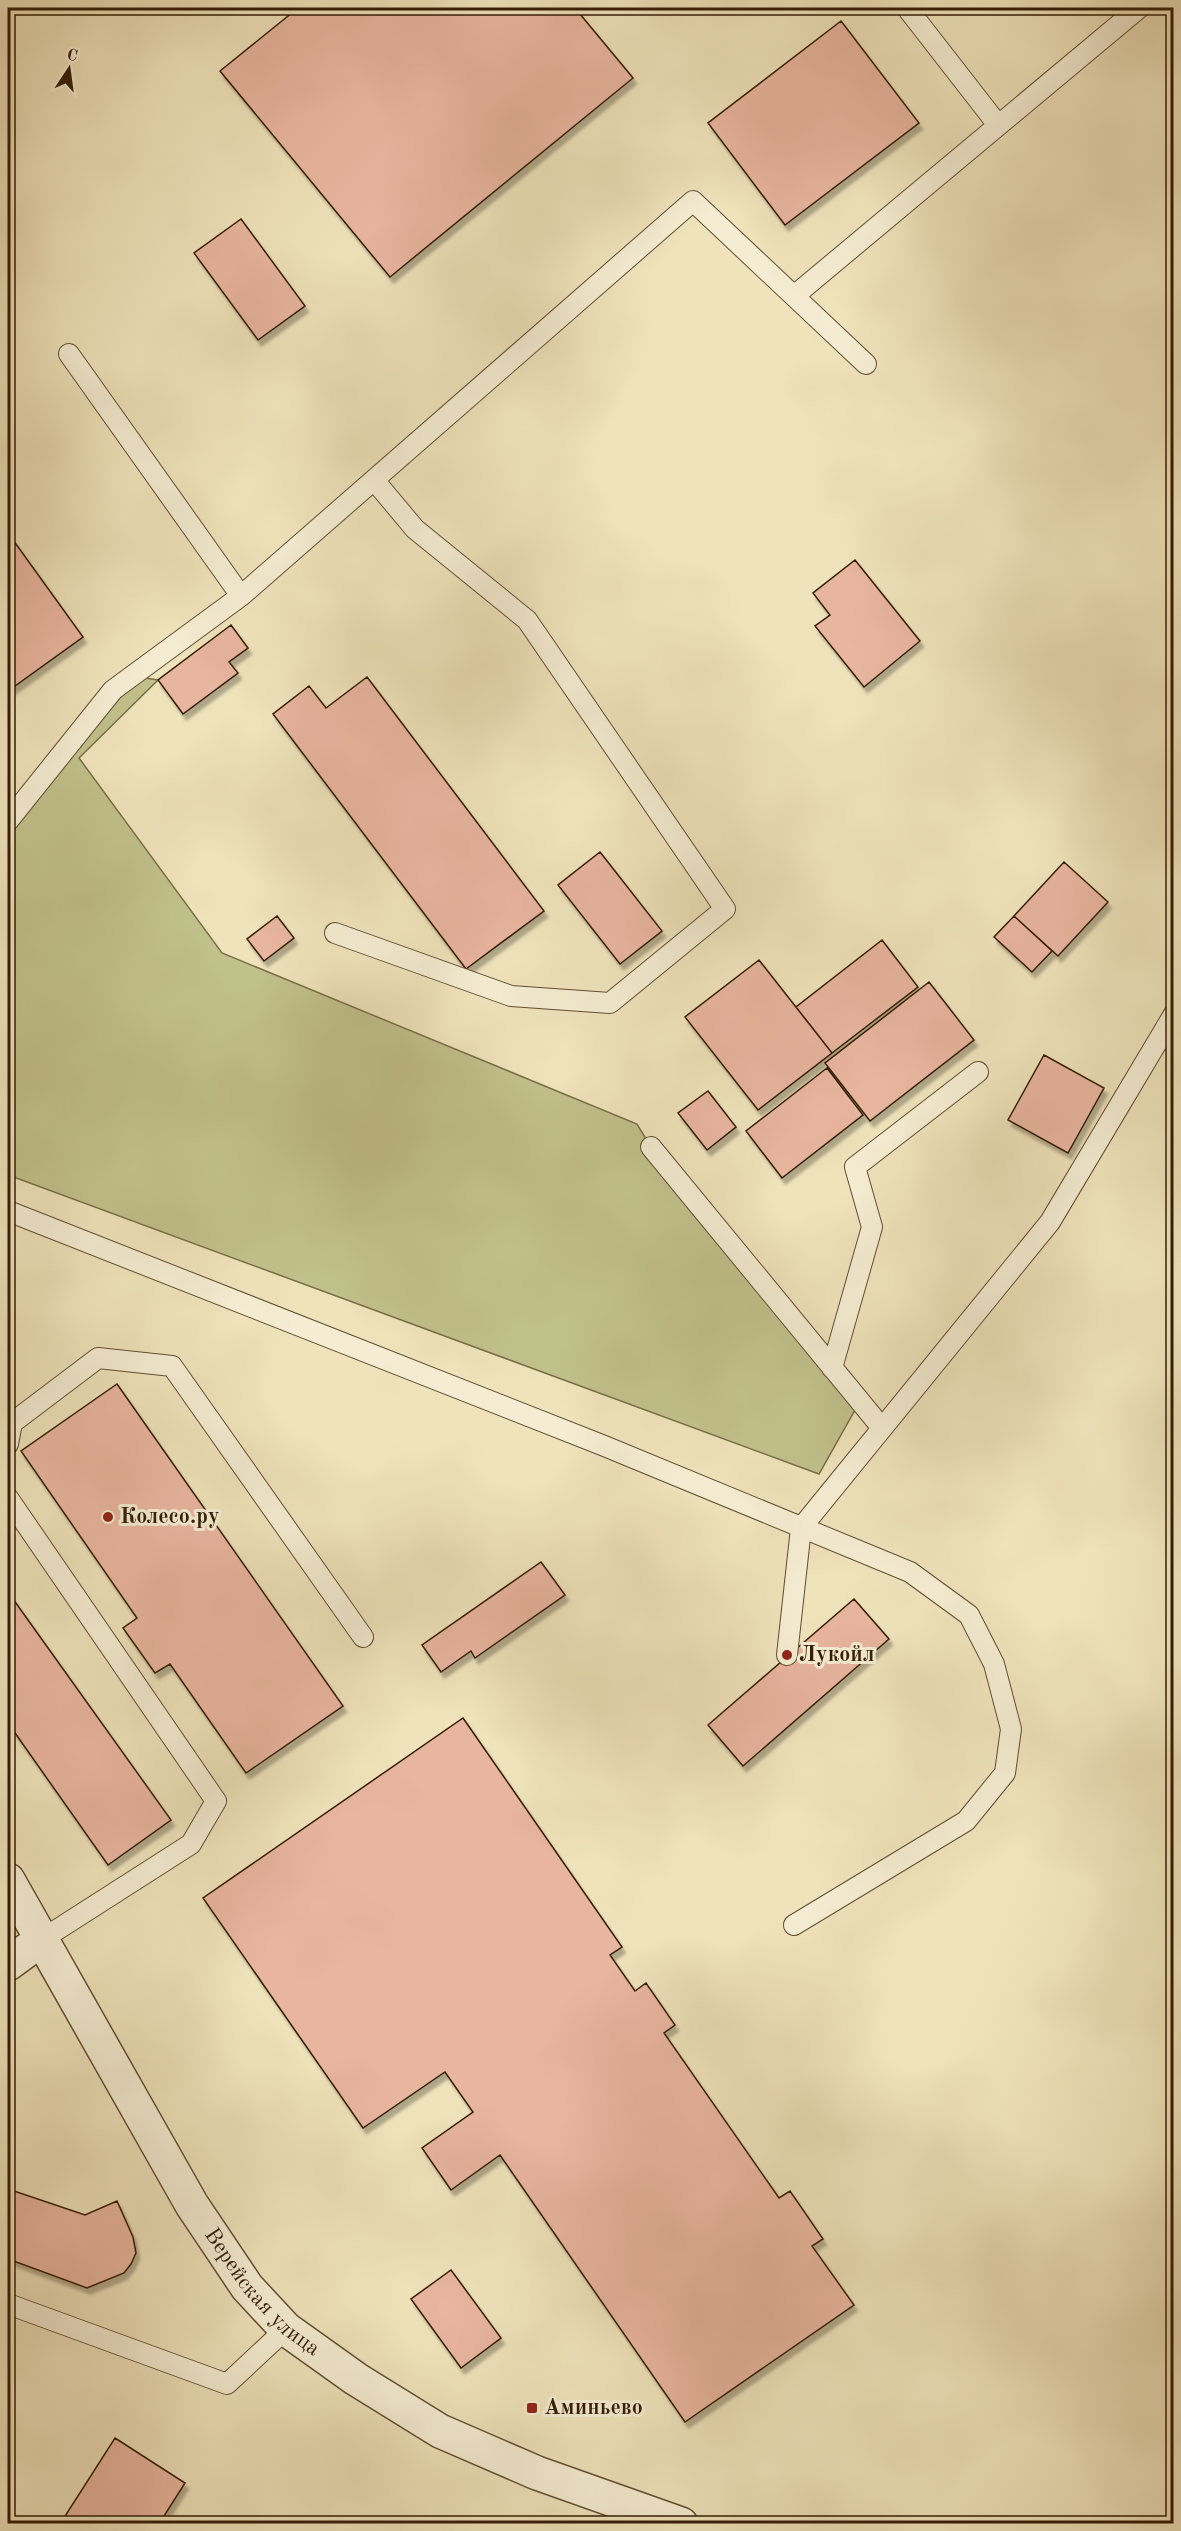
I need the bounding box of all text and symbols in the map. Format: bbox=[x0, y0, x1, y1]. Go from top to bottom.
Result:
north arrow bbox=[39, 39, 99, 99]
text: С bbox=[65, 47, 79, 65]
place label: Колесо.ру bbox=[120, 1506, 220, 1528]
marker: Колесо.ру bbox=[101, 1510, 115, 1524]
place label: Лукойл bbox=[799, 1644, 874, 1666]
marker: Лукойл bbox=[780, 1648, 794, 1662]
street label: Верейская улица bbox=[200, 2224, 324, 2360]
place label: Аминьево bbox=[544, 2397, 643, 2419]
marker: Аминьево bbox=[525, 2401, 539, 2415]

